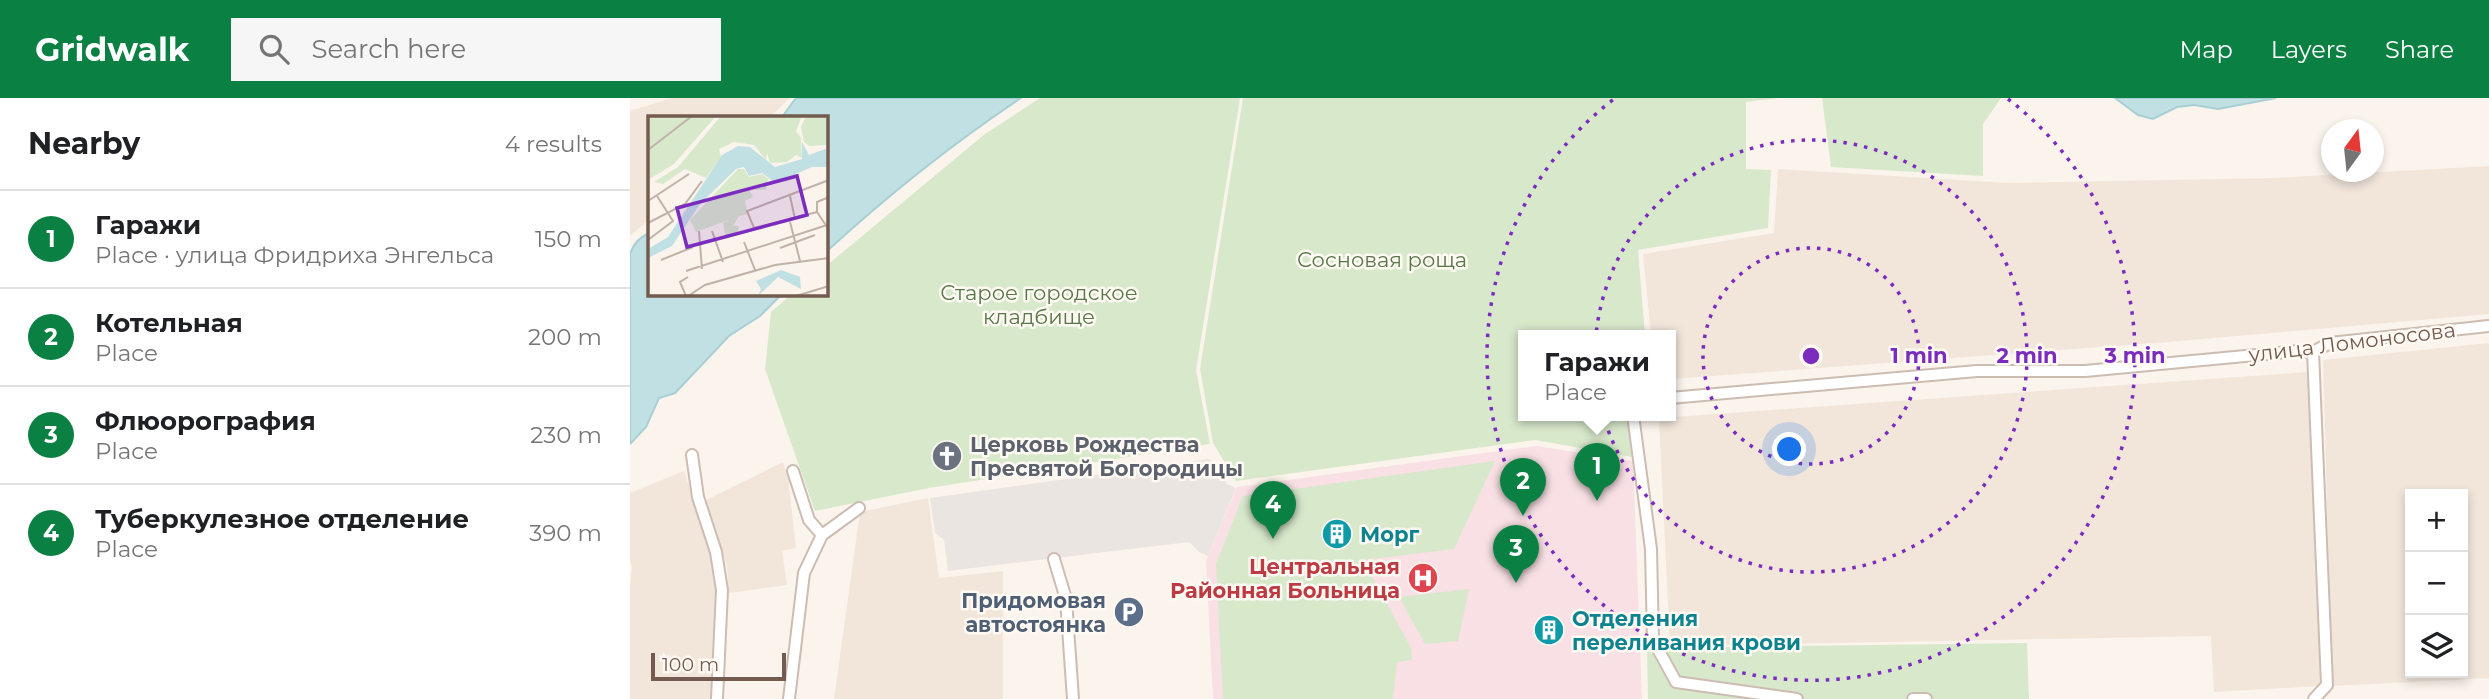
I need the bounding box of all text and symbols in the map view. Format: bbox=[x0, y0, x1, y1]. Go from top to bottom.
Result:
search box bbox=[231, 18, 721, 81]
text: Gridwalk bbox=[35, 29, 189, 69]
icon: search bbox=[255, 30, 293, 68]
text: Search here bbox=[311, 33, 466, 65]
text: Map bbox=[2179, 35, 2233, 64]
text: Layers bbox=[2271, 35, 2347, 64]
text: Share bbox=[2385, 35, 2454, 64]
inset map bbox=[648, 116, 828, 296]
north arrow bbox=[2321, 119, 2384, 182]
text: Nearby bbox=[28, 125, 140, 162]
text: 4 results bbox=[505, 130, 602, 158]
text: Гаражи bbox=[95, 209, 201, 241]
text: 1 bbox=[46, 225, 56, 253]
text: 150 m bbox=[535, 225, 602, 253]
text: Place · улица Фридриха Энгельса bbox=[95, 241, 494, 269]
park label: Сосновая роща bbox=[1297, 247, 1467, 272]
park label: Старое городское кладбище bbox=[940, 280, 1138, 329]
text: Котельная bbox=[95, 307, 243, 339]
street label: улица Ломоносова bbox=[2246, 317, 2457, 367]
text: 2 bbox=[44, 323, 58, 351]
text: 200 m bbox=[528, 323, 602, 351]
popup bbox=[1518, 330, 1676, 421]
text: Place bbox=[95, 339, 158, 367]
text: 1 min bbox=[1890, 343, 1948, 368]
text: 2 min bbox=[1996, 343, 2058, 368]
text: 3 min bbox=[2103, 343, 2166, 368]
centre of rings bbox=[1799, 344, 1823, 368]
text: Гаражи bbox=[1544, 346, 1650, 378]
text: Place bbox=[1544, 378, 1607, 406]
text: Флюорография bbox=[95, 405, 316, 437]
text: 3 bbox=[44, 421, 58, 449]
text: 230 m bbox=[530, 421, 602, 449]
place label: Церковь Рождества Пресвятой Богородицы bbox=[970, 432, 1243, 481]
your location bbox=[1772, 432, 1806, 466]
text: Place bbox=[95, 437, 158, 465]
church icon: Церковь Рождества Пресвятой Богородицы bbox=[930, 439, 964, 473]
pin: 1 bbox=[1574, 443, 1620, 501]
pin: 2 bbox=[1500, 458, 1546, 516]
pin: 4 bbox=[1250, 481, 1296, 539]
map controls bbox=[2405, 489, 2468, 678]
button: + bbox=[2405, 489, 2468, 552]
text: Туберкулезное отделение bbox=[95, 503, 469, 535]
building icon: Морг bbox=[1320, 517, 1354, 551]
text: 4 bbox=[43, 519, 59, 547]
text: 390 m bbox=[529, 519, 602, 547]
place label: Морг bbox=[1360, 522, 1420, 547]
pin: 3 bbox=[1493, 525, 1539, 583]
text: Place bbox=[95, 535, 158, 563]
button: − bbox=[2405, 552, 2468, 615]
place label: Центральная Районная Больница bbox=[1170, 554, 1400, 603]
hospital icon: Центральная Районная Больница bbox=[1406, 561, 1440, 595]
place label: Придомовая автостоянка bbox=[961, 588, 1106, 637]
parking icon: Придомовая автостоянка bbox=[1112, 595, 1146, 629]
place label: Отделения переливания крови bbox=[1572, 606, 1801, 655]
building icon: Отделения переливания крови bbox=[1532, 613, 1566, 647]
button: layers bbox=[2405, 615, 2468, 678]
scale bar bbox=[651, 650, 786, 682]
text: 100 m bbox=[662, 653, 719, 676]

